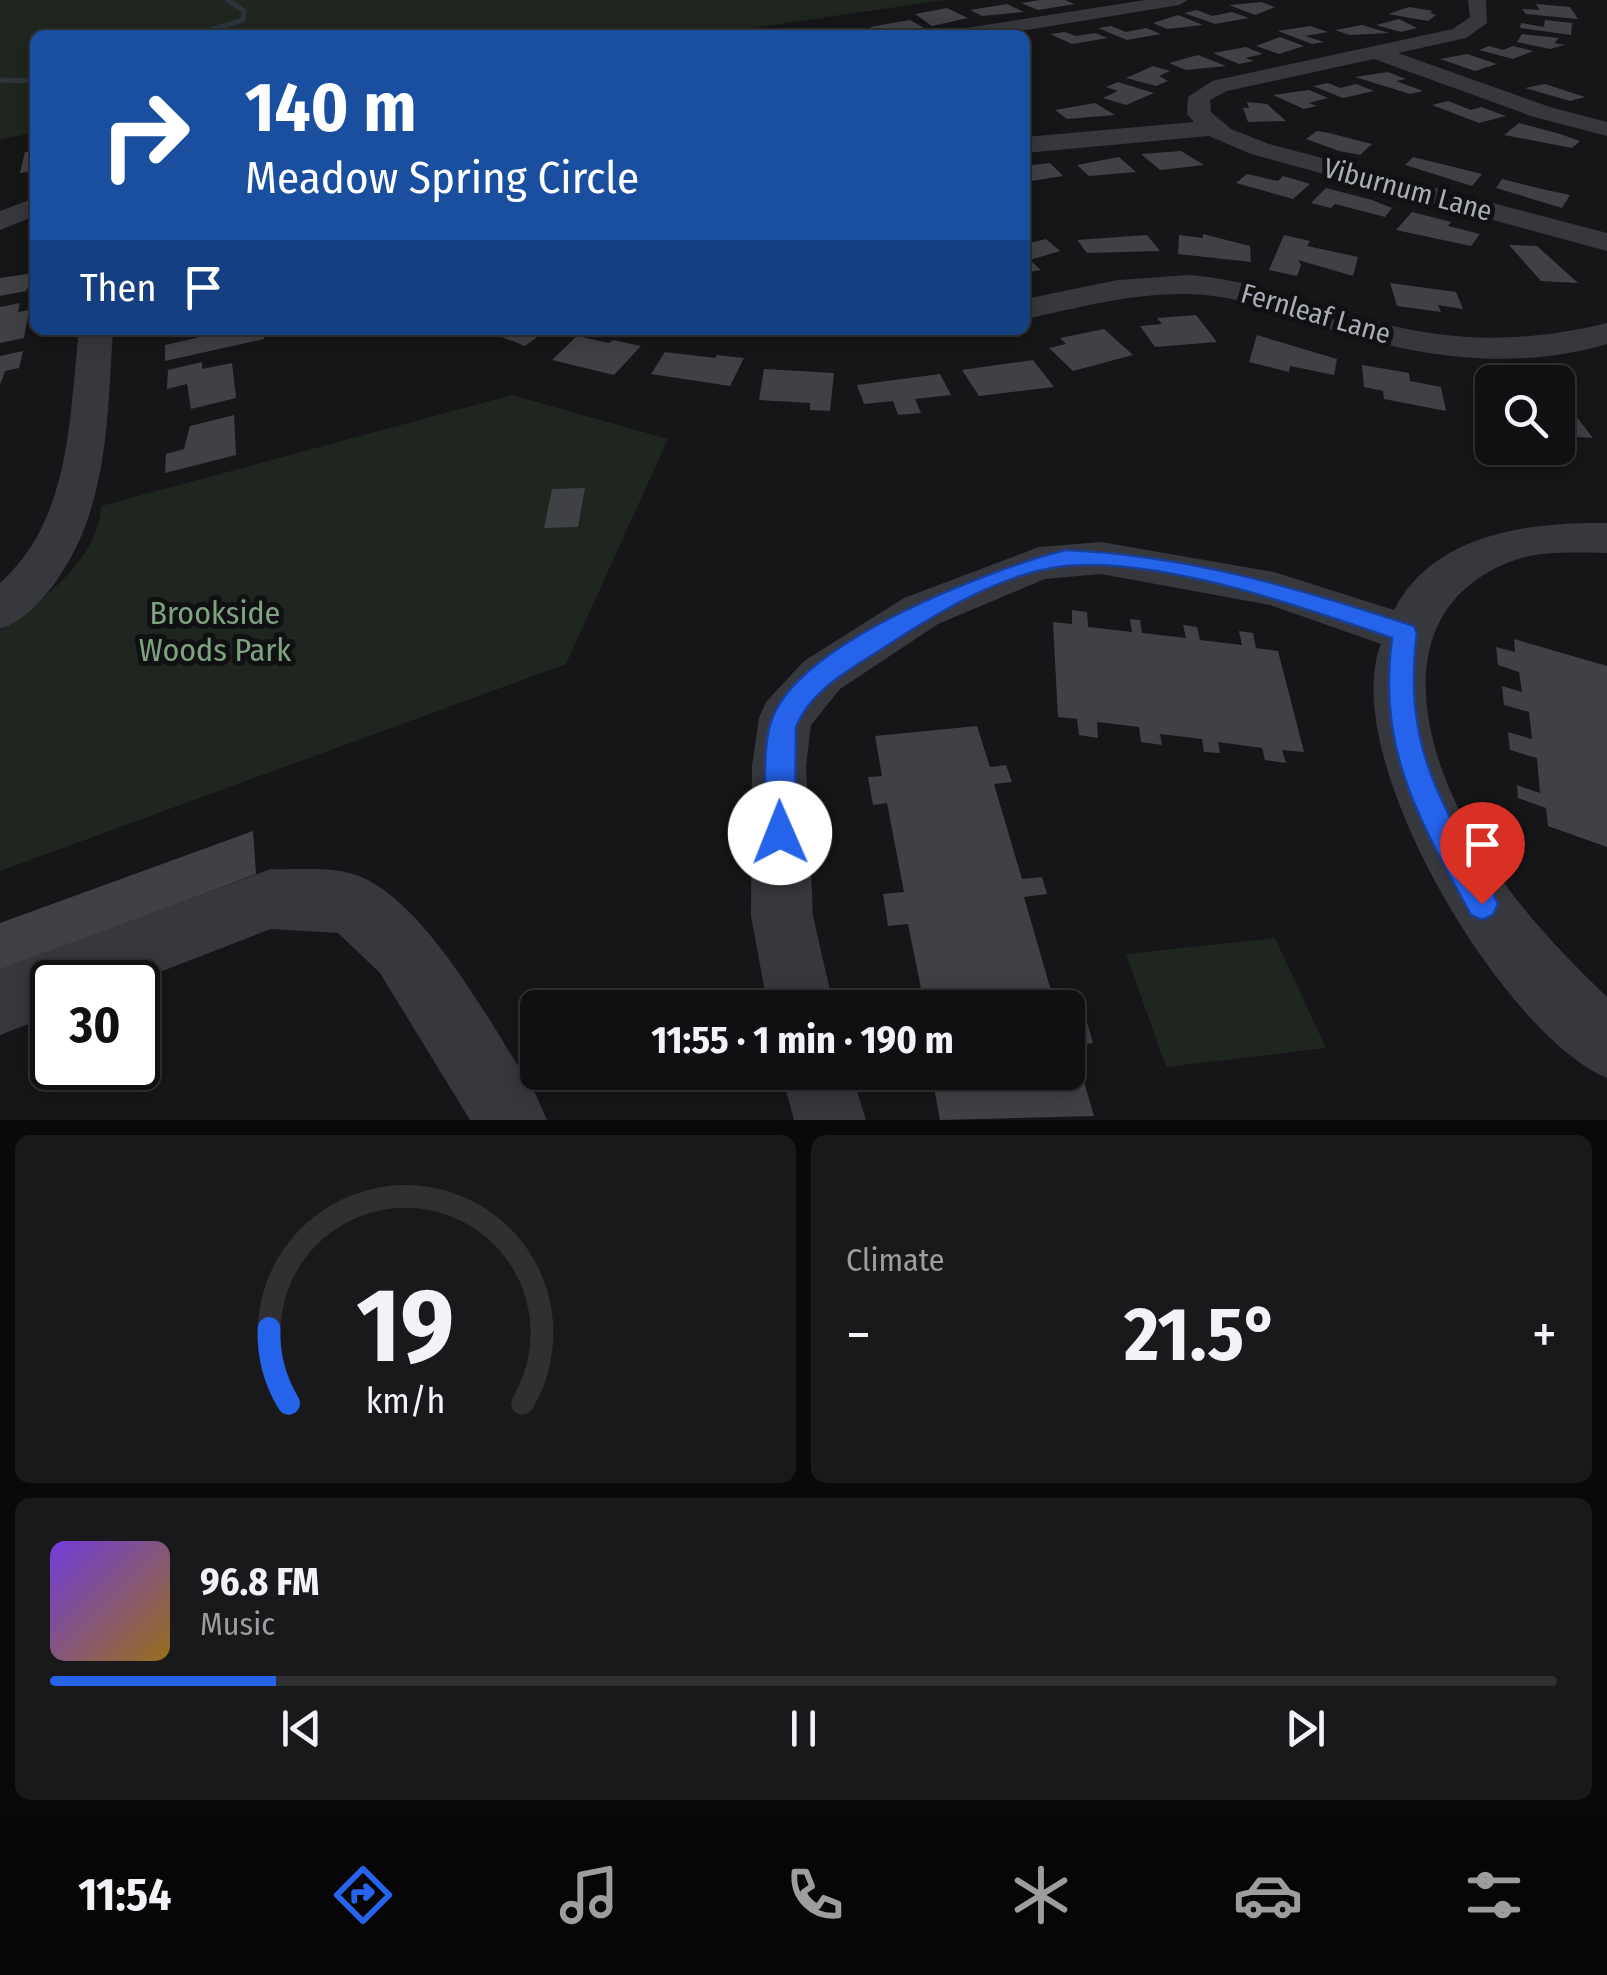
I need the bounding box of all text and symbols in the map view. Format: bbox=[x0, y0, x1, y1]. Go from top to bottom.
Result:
text: 140 m bbox=[245, 66, 417, 150]
icon: right bbox=[80, 70, 210, 200]
text: Meadow Spring Circle bbox=[245, 151, 639, 205]
street label: Viburnum Lane bbox=[1320, 151, 1496, 228]
icon: arrive bbox=[176, 260, 231, 315]
text: Then bbox=[80, 265, 156, 311]
street label: Fernleaf Lane bbox=[1237, 276, 1394, 351]
map controls bbox=[1475, 365, 1575, 465]
button: search bbox=[1475, 365, 1575, 465]
park label: Brookside Woods Park bbox=[139, 594, 291, 669]
position arrow bbox=[728, 781, 832, 885]
pin bbox=[1440, 802, 1525, 905]
icon: arrive bbox=[1455, 817, 1510, 872]
speed limit sign: 30 bbox=[30, 960, 160, 1090]
text: 11:55 · 1 min · 190 m bbox=[651, 1017, 954, 1063]
text: Climate bbox=[846, 1241, 945, 1279]
text: 19 bbox=[357, 1264, 454, 1389]
text: 21.5° bbox=[1124, 1290, 1279, 1380]
text: − bbox=[846, 1302, 871, 1368]
text: + bbox=[1532, 1302, 1557, 1368]
text: km/h bbox=[366, 1380, 445, 1422]
text: 96.8 FM bbox=[200, 1559, 319, 1605]
text: Music bbox=[200, 1605, 275, 1643]
icon: previous bbox=[274, 1701, 329, 1756]
icon: pause bbox=[776, 1701, 831, 1756]
icon: next bbox=[1278, 1701, 1333, 1756]
icon: directions bbox=[328, 1860, 398, 1930]
icon: music bbox=[554, 1860, 624, 1930]
icon: phone bbox=[780, 1860, 850, 1930]
icon: climate bbox=[1006, 1860, 1076, 1930]
icon: car bbox=[1233, 1860, 1303, 1930]
icon: filters bbox=[1459, 1860, 1529, 1930]
text: 11:54 bbox=[78, 1868, 171, 1922]

